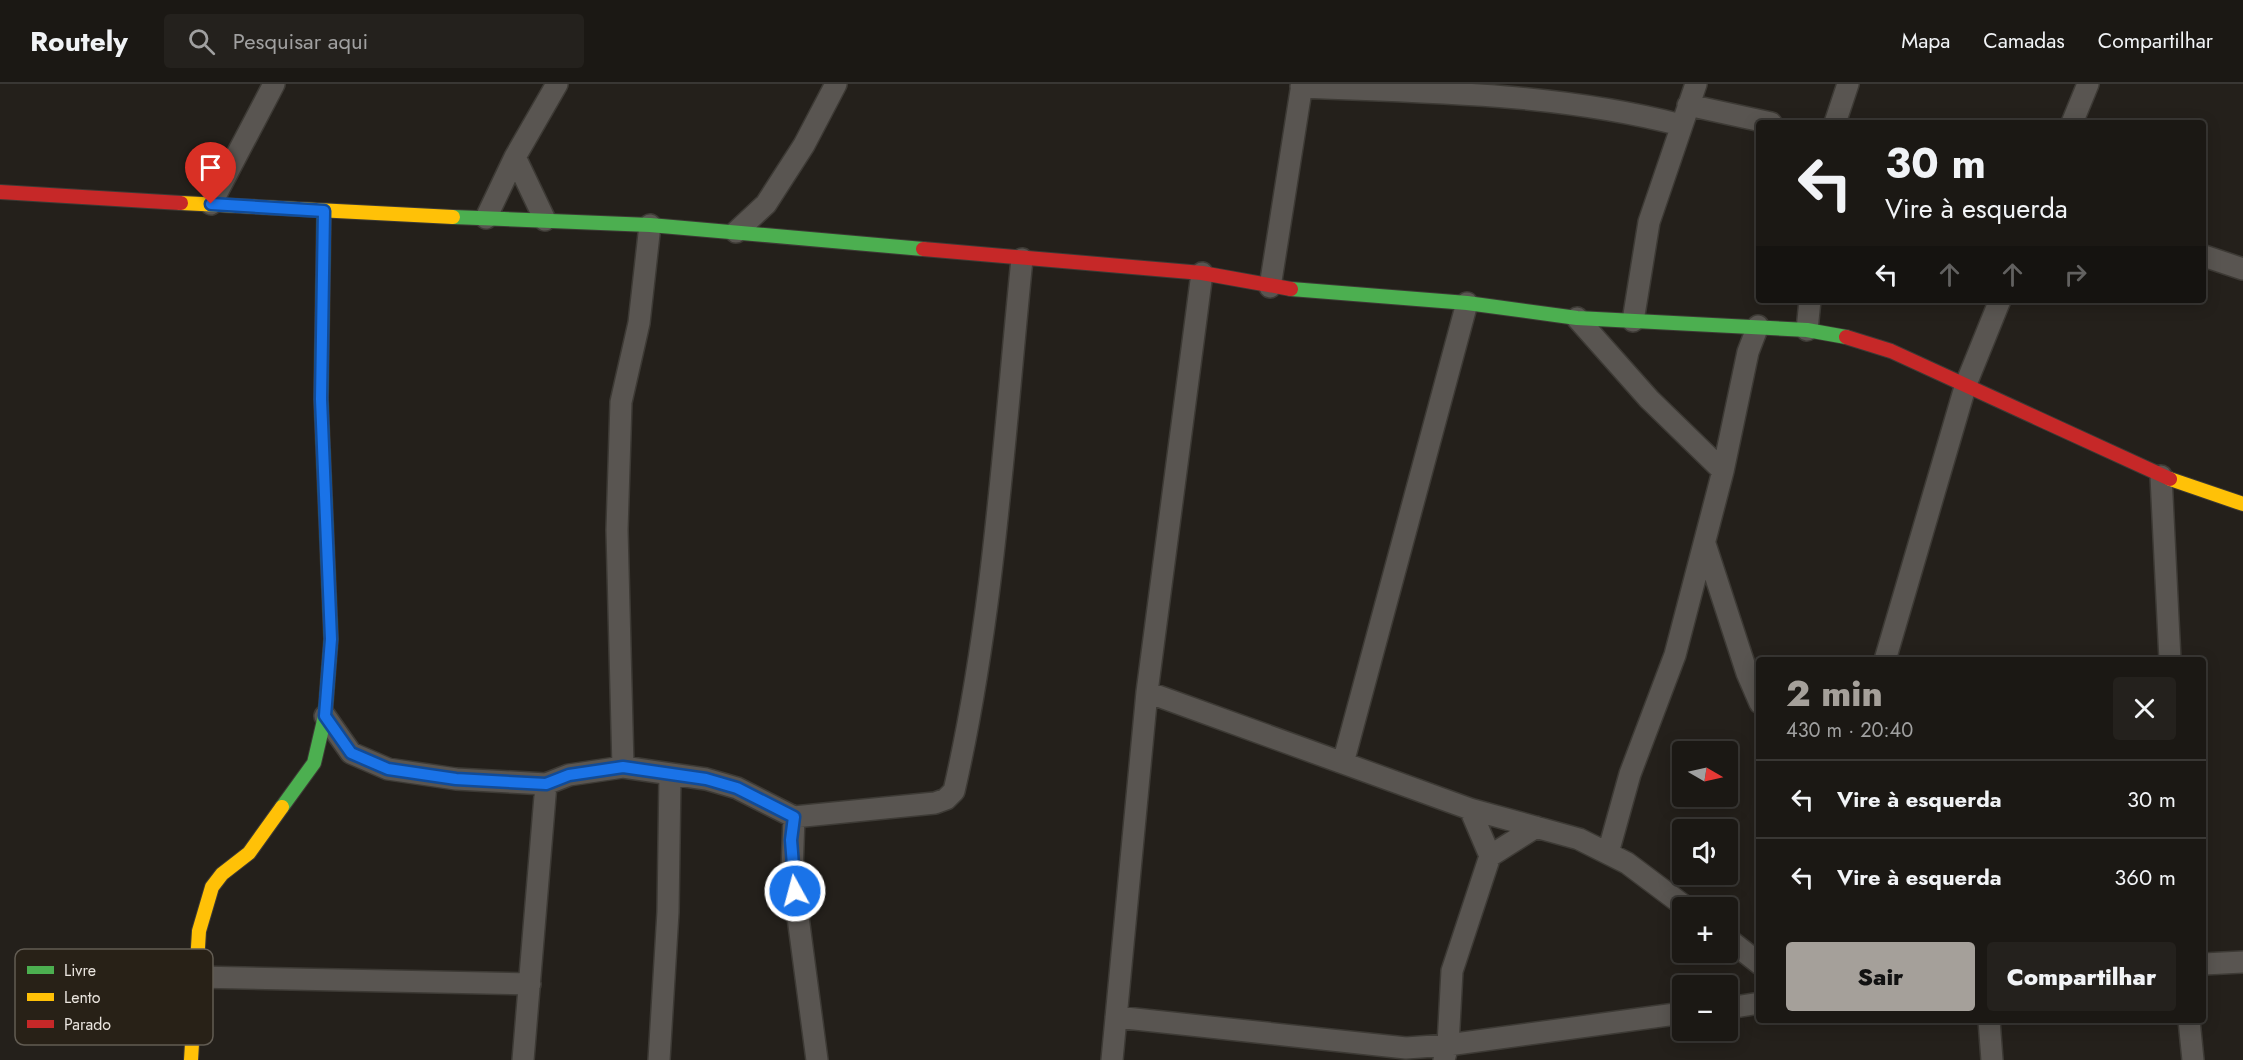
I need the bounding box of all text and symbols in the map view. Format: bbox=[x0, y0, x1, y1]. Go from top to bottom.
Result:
search box bbox=[164, 14, 584, 68]
text: Routely bbox=[30, 21, 128, 62]
icon: search bbox=[185, 25, 218, 58]
text: Pesquisar aqui bbox=[233, 25, 368, 57]
text: Mapa bbox=[1901, 26, 1950, 56]
text: Camadas bbox=[1983, 26, 2065, 56]
text: Compartilhar bbox=[2098, 26, 2213, 56]
text: 30 m bbox=[1885, 133, 1986, 194]
pin bbox=[185, 142, 236, 204]
icon: left bbox=[1786, 144, 1864, 222]
icon: arrive bbox=[194, 151, 227, 184]
text: Vire à esquerda bbox=[1885, 189, 2068, 228]
icon: left bbox=[1870, 258, 1903, 291]
icon: ahead bbox=[1933, 258, 1966, 291]
icon: ahead bbox=[1996, 258, 2029, 291]
icon: right bbox=[2059, 258, 2092, 291]
text: 2 min bbox=[1786, 667, 1883, 719]
button: close bbox=[2113, 677, 2176, 740]
text: 430 m · 20:40 bbox=[1786, 716, 1913, 745]
north arrow bbox=[1672, 741, 1738, 807]
map controls bbox=[1672, 741, 1738, 1041]
icon: left bbox=[1786, 783, 1819, 816]
text: Vire à esquerda bbox=[1837, 783, 2002, 815]
text: 30 m bbox=[2127, 783, 2176, 815]
button: sound bbox=[1672, 819, 1738, 885]
position arrow bbox=[763, 859, 827, 923]
icon: left bbox=[1786, 861, 1819, 894]
text: Vire à esquerda bbox=[1837, 861, 2002, 893]
text: 360 m bbox=[2114, 861, 2176, 893]
button: + bbox=[1672, 897, 1738, 963]
button: Sair bbox=[1786, 942, 1975, 1011]
button: Compartilhar bbox=[1987, 942, 2176, 1011]
legend bbox=[15, 949, 213, 1045]
text: Livre bbox=[64, 959, 96, 982]
button: − bbox=[1672, 975, 1738, 1041]
text: Lento bbox=[64, 986, 101, 1009]
text: Parado bbox=[64, 1013, 111, 1036]

